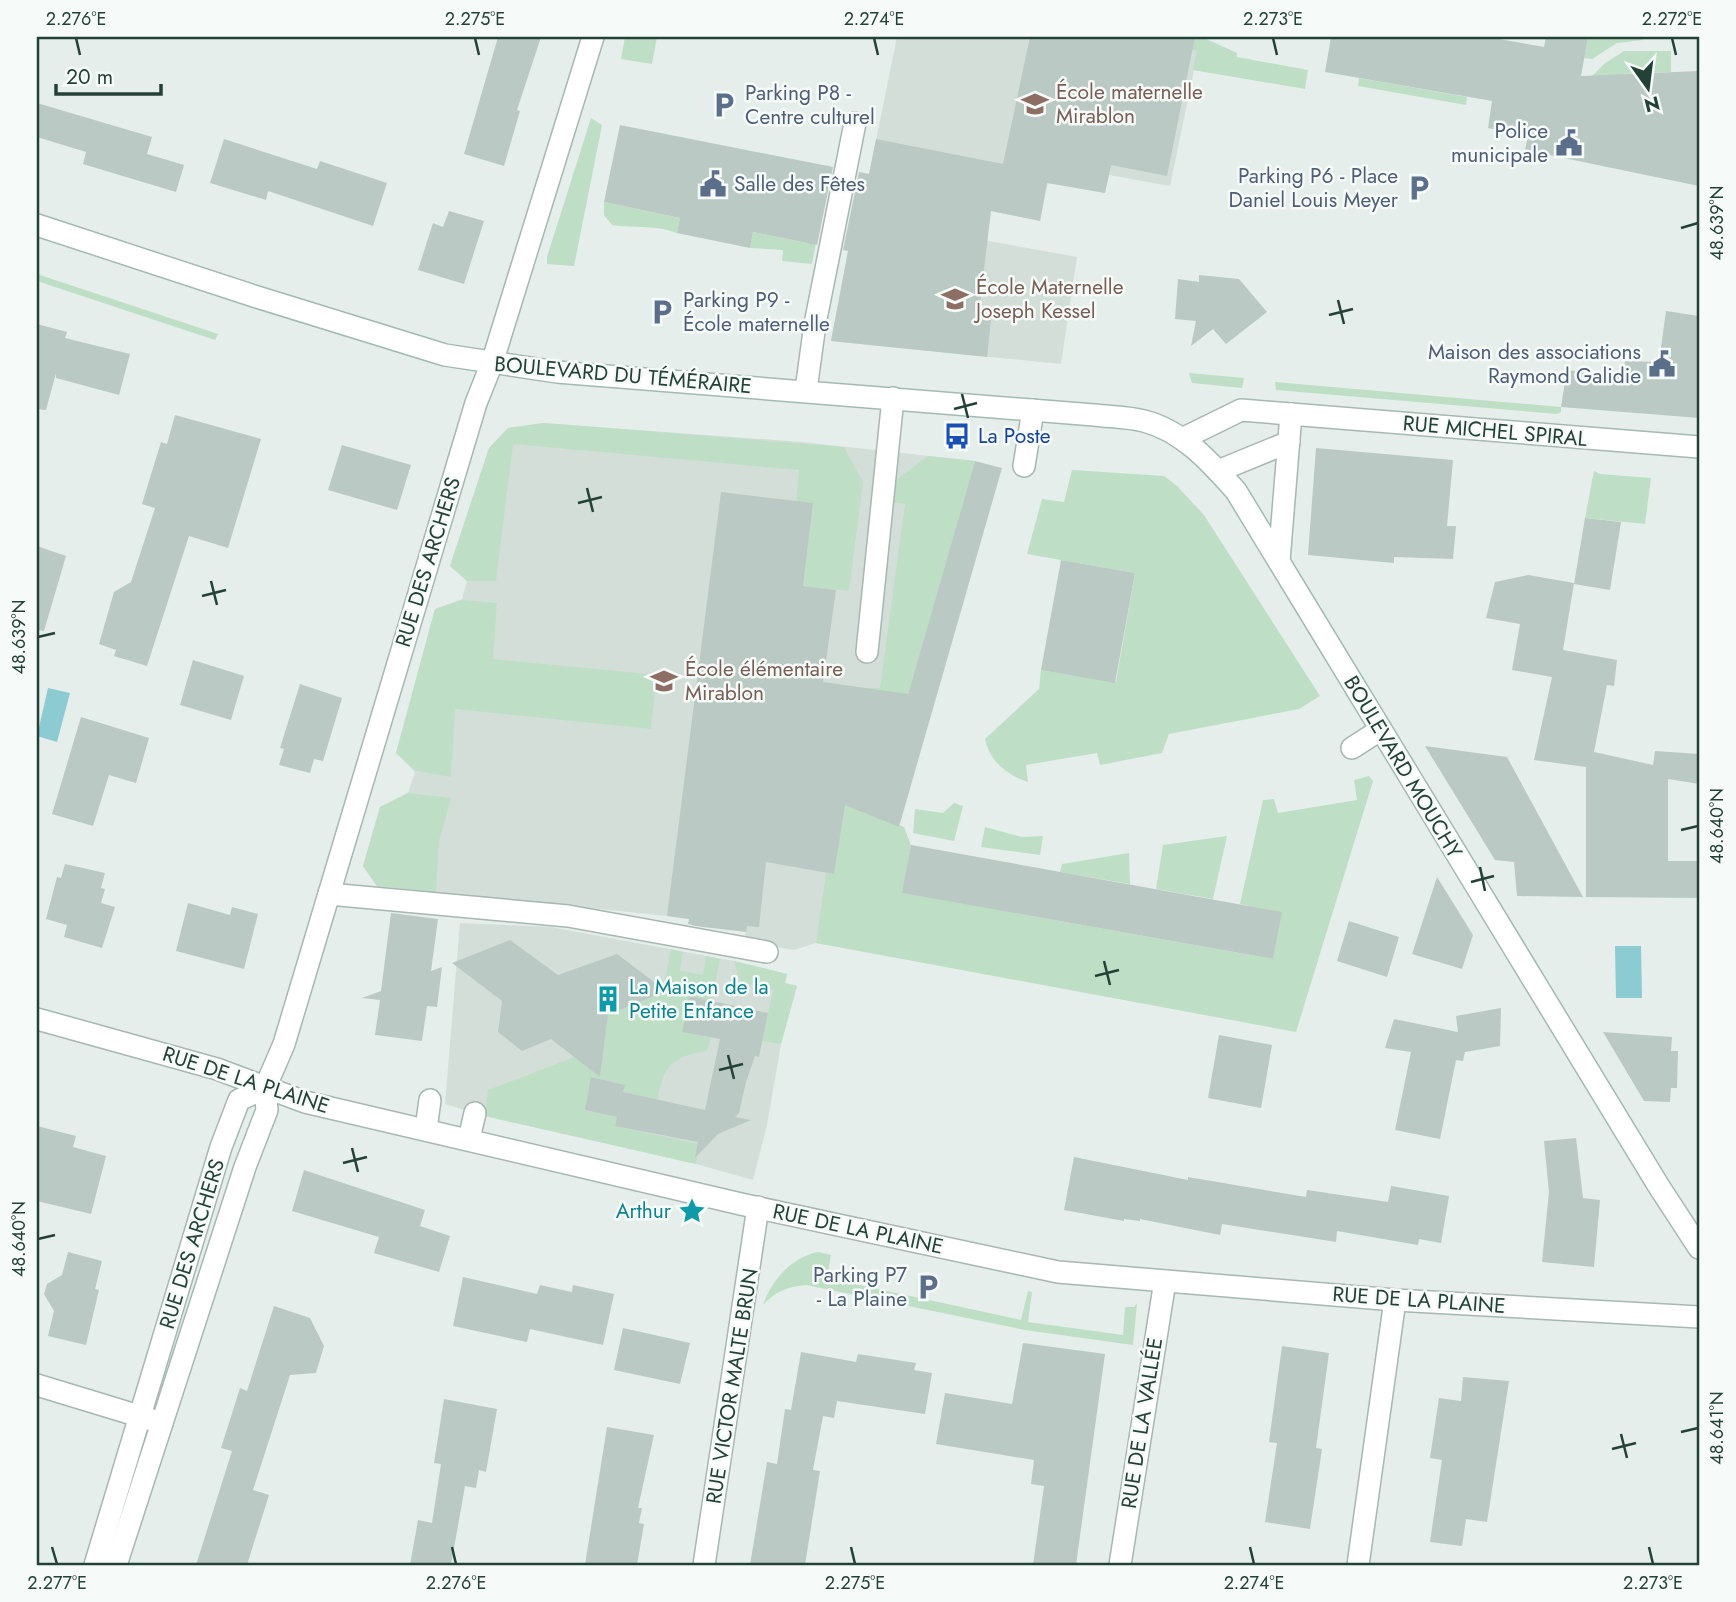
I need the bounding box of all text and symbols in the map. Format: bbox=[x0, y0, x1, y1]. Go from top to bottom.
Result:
text: 2.276°E bbox=[46, 6, 106, 32]
text: 2.275°E bbox=[445, 6, 505, 32]
text: 2.274°E bbox=[844, 6, 904, 32]
text: 2.273°E bbox=[1243, 6, 1303, 32]
text: 2.272°E bbox=[1642, 6, 1702, 32]
scale bar bbox=[56, 52, 161, 96]
north arrow bbox=[1614, 52, 1684, 122]
text: 20 m bbox=[66, 62, 113, 92]
place label: École maternelle Mirablon bbox=[1056, 77, 1203, 131]
place label: Parking P8 - Centre culturel bbox=[745, 78, 875, 132]
school or university icon: École maternelle Mirablon bbox=[1020, 89, 1050, 119]
text: N bbox=[1641, 89, 1663, 119]
parking icon: Parking P8 - Centre culturel bbox=[709, 90, 739, 120]
place label: Police municipale bbox=[1451, 116, 1548, 170]
public building icon: Police municipale bbox=[1554, 128, 1584, 158]
place label: Parking P6 - Place Daniel Louis Meyer bbox=[1229, 161, 1399, 215]
public building icon: Salle des Fêtes bbox=[698, 169, 728, 199]
place label: Salle des Fêtes bbox=[734, 169, 865, 199]
parking icon: Parking P6 - Place Daniel Louis Meyer bbox=[1404, 173, 1434, 203]
text: 48.639°N bbox=[1704, 186, 1730, 260]
place label: École Maternelle Joseph Kessel bbox=[973, 272, 1124, 326]
school or university icon: École Maternelle Joseph Kessel bbox=[940, 284, 970, 314]
place label: Parking P9 - École maternelle bbox=[683, 285, 830, 339]
parking icon: Parking P9 - École maternelle bbox=[647, 297, 677, 327]
place label: Maison des associations Raymond Galidie bbox=[1428, 337, 1641, 391]
street label: BOULEVARD DU TÉMÉRAIRE bbox=[493, 349, 753, 401]
public building icon: Maison des associations Raymond Galidie bbox=[1647, 349, 1677, 379]
street label: RUE MICHEL SPIRAL bbox=[1402, 408, 1589, 454]
bus stop icon: La Poste bbox=[942, 421, 972, 451]
place label: La Poste bbox=[978, 421, 1051, 451]
street label: RUE DES ARCHERS bbox=[388, 473, 468, 651]
text: 48.639°N bbox=[6, 600, 32, 674]
place label: École élémentaire Mirablon bbox=[685, 654, 843, 708]
school or university icon: École élémentaire Mirablon bbox=[649, 666, 679, 696]
street label: BOULEVARD MOUCHY bbox=[1336, 670, 1470, 864]
text: 48.640°N bbox=[1704, 788, 1730, 864]
place label: La Maison de la Petite Enfance bbox=[629, 972, 769, 1026]
building icon: La Maison de la Petite Enfance bbox=[593, 984, 623, 1014]
street label: RUE DE LA PLAINE bbox=[159, 1039, 333, 1121]
street label: RUE DES ARCHERS bbox=[152, 1155, 232, 1333]
place label: Arthur bbox=[616, 1196, 672, 1226]
place icon: Arthur bbox=[677, 1196, 707, 1226]
street label: RUE DE LA PLAINE bbox=[770, 1196, 946, 1262]
text: 48.640°N bbox=[6, 1201, 32, 1277]
place label: Parking P7 - La Plaine bbox=[813, 1260, 907, 1314]
street label: RUE VICTOR MALTE BRUN bbox=[699, 1266, 765, 1506]
parking icon: Parking P7 - La Plaine bbox=[913, 1272, 943, 1302]
street label: RUE DE LA PLAINE bbox=[1331, 1279, 1507, 1321]
street label: RUE DE LA VALLÉE bbox=[1114, 1335, 1170, 1511]
text: 48.641°N bbox=[1704, 1391, 1730, 1465]
text: 2.277°E bbox=[27, 1570, 87, 1596]
text: 2.276°E bbox=[426, 1570, 486, 1596]
text: 2.275°E bbox=[825, 1570, 885, 1596]
text: 2.274°E bbox=[1224, 1570, 1284, 1596]
text: 2.273°E bbox=[1623, 1570, 1683, 1596]

